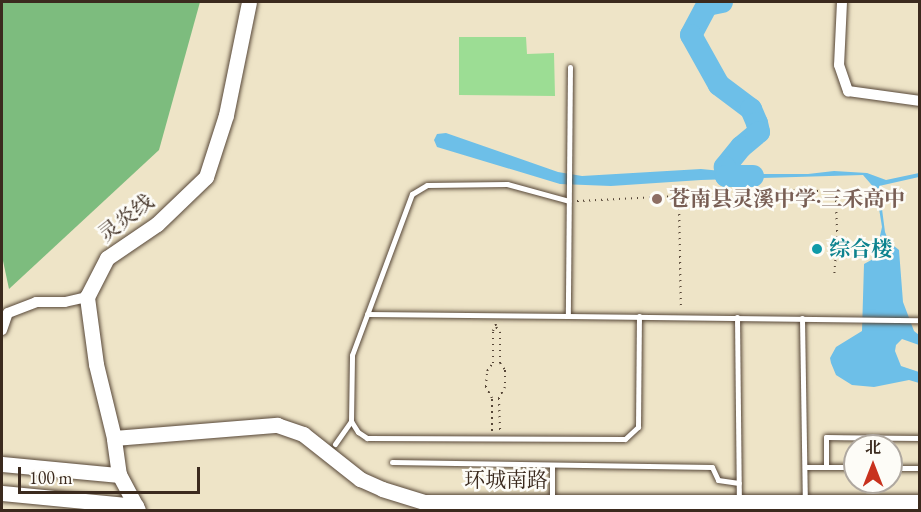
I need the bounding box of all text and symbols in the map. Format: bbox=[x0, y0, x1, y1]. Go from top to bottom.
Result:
place label: 苍南县灵溪中学·三禾高中 bbox=[669, 186, 905, 212]
street label: 灵炎线 bbox=[93, 189, 159, 247]
marker: 苍南县灵溪中学·三禾高中 bbox=[650, 192, 664, 206]
place label: 综合楼 bbox=[829, 236, 892, 262]
marker: 综合楼 bbox=[810, 242, 824, 256]
north arrow bbox=[843, 434, 903, 494]
text: 北 bbox=[865, 437, 881, 458]
scale bar bbox=[21, 455, 202, 493]
text: 100 m bbox=[29, 466, 73, 489]
street label: 环城南路 bbox=[464, 467, 548, 493]

